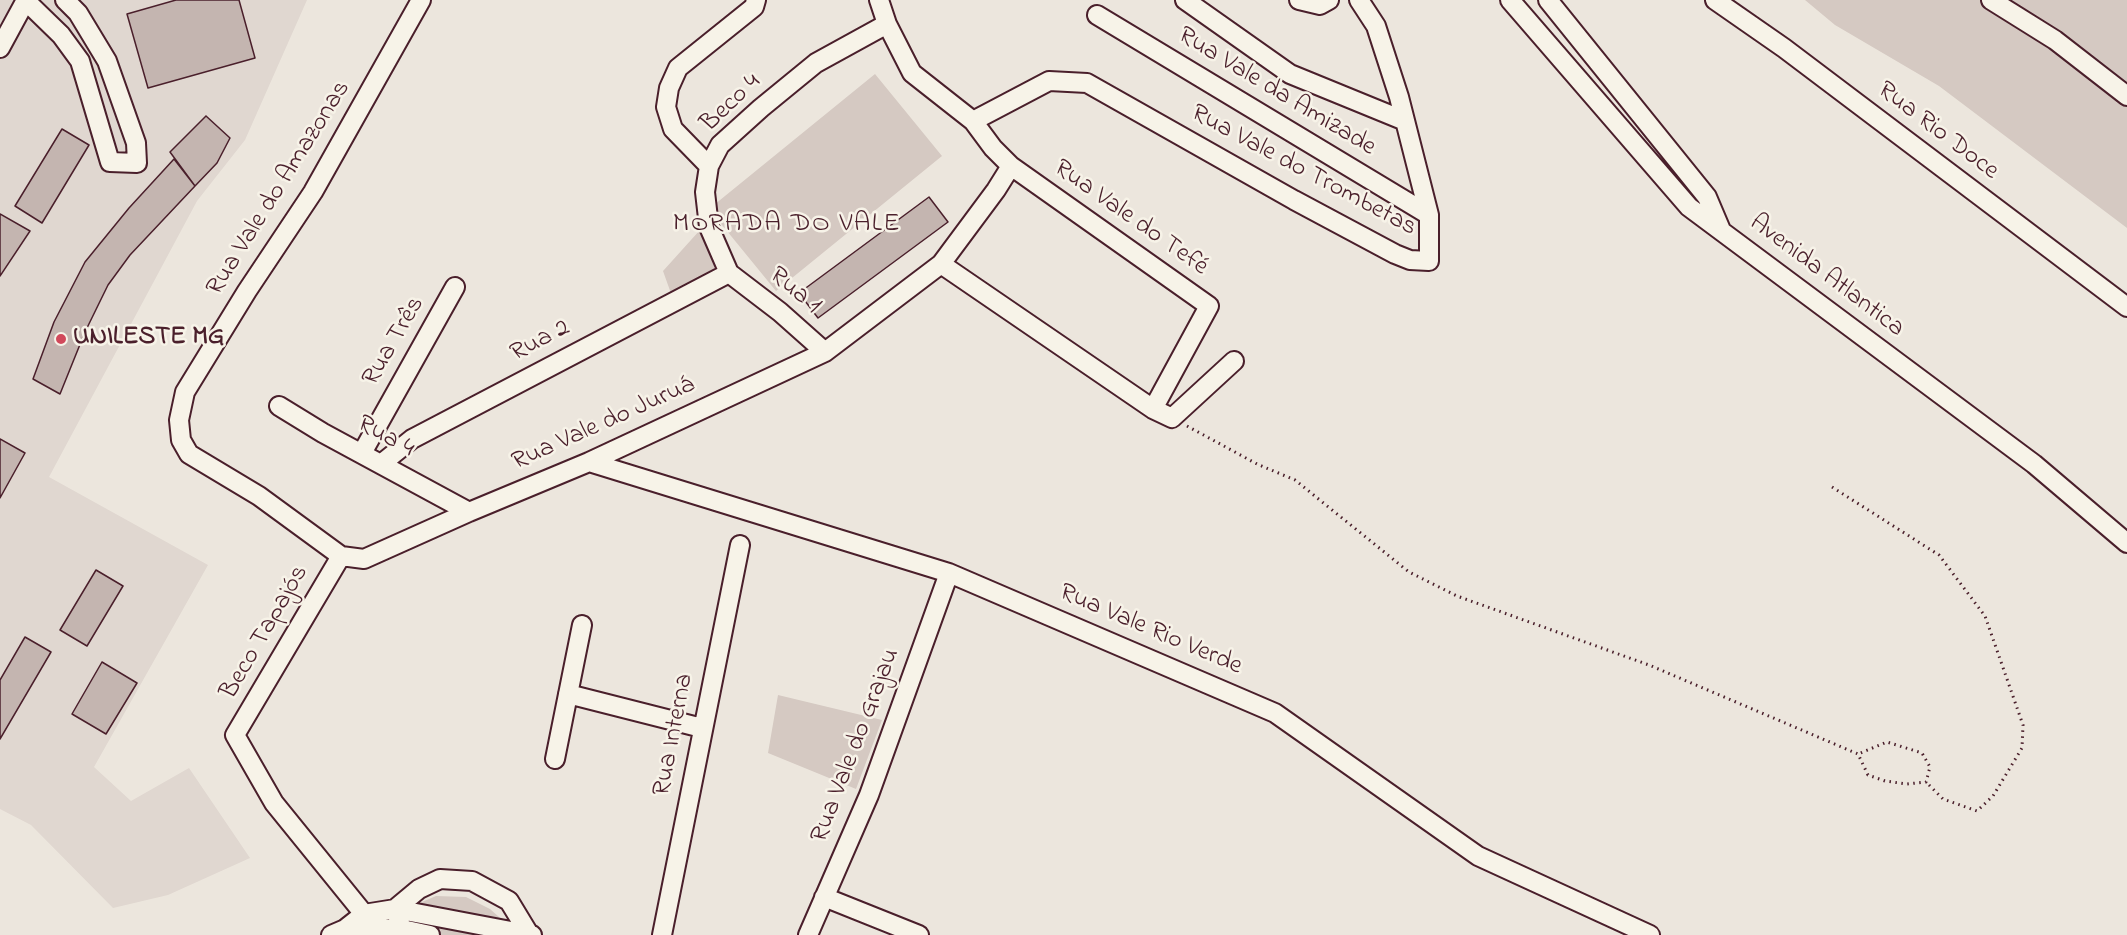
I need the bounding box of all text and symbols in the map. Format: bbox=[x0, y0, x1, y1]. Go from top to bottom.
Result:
street label: Rua Vale da Amizade bbox=[1171, 22, 1381, 164]
street label: Beco 4 bbox=[695, 68, 769, 140]
street label: Rua Vale do Amazonas bbox=[201, 76, 359, 302]
street label: Rua Rio Doce bbox=[1870, 76, 2004, 188]
street label: Rua Vale do Trombetas bbox=[1185, 99, 1421, 245]
street label: Rua Vale do Tefé bbox=[1047, 154, 1213, 284]
street label: Avenida Atlantica bbox=[1742, 209, 1910, 345]
district label: MORADA DO VALE bbox=[673, 210, 901, 242]
street label: Rua 1 bbox=[762, 262, 826, 322]
street label: Rua Três bbox=[357, 292, 433, 392]
street label: Rua 2 bbox=[506, 314, 576, 370]
place label: UNILESTE MG bbox=[73, 323, 224, 355]
marker: UNILESTE MG bbox=[54, 332, 68, 346]
street label: Rua Vale do Juruá bbox=[508, 371, 700, 479]
street label: Rua 4 bbox=[351, 410, 419, 466]
street label: Beco Tapajós bbox=[215, 560, 317, 706]
street label: Rua Vale Rio Verde bbox=[1054, 578, 1246, 684]
street label: Rua Vale do Grajau bbox=[806, 644, 908, 848]
street label: Rua Interna bbox=[648, 671, 702, 799]

